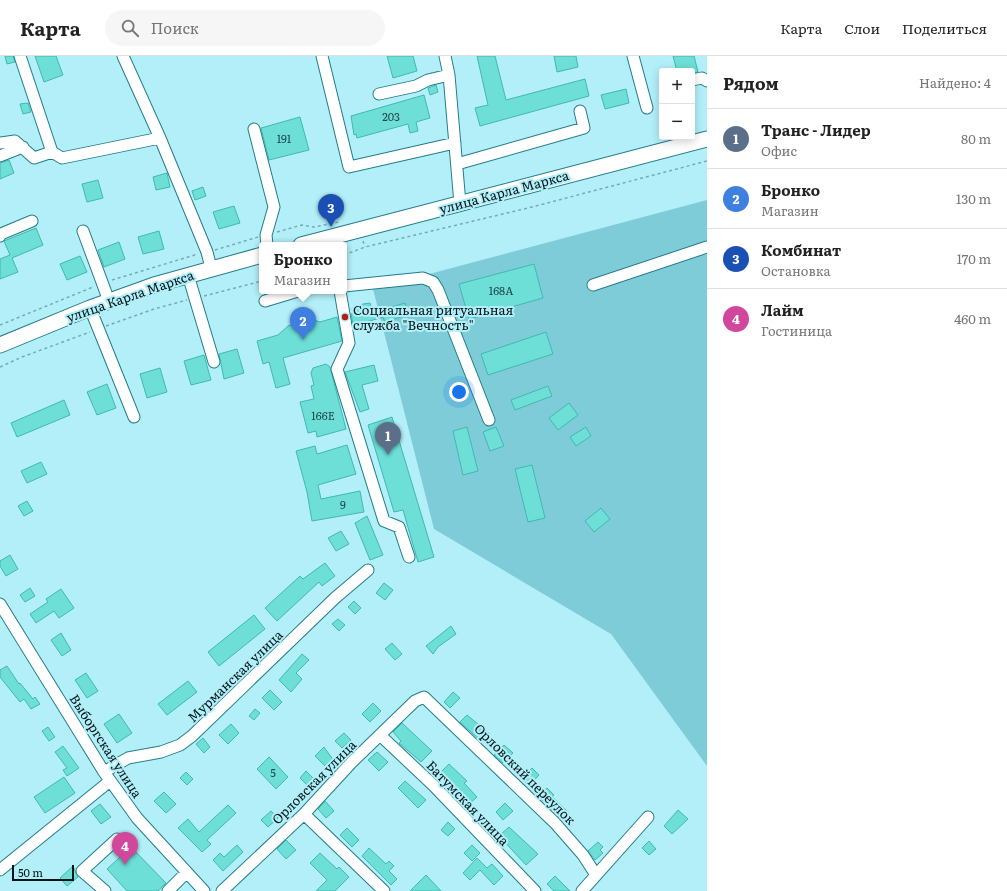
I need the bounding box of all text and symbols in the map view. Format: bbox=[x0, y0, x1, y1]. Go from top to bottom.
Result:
search box bbox=[105, 10, 385, 46]
text: Карта bbox=[20, 14, 81, 42]
text: Поиск bbox=[151, 16, 199, 39]
icon: search bbox=[119, 17, 141, 39]
text: Карта bbox=[780, 18, 822, 38]
text: Слои bbox=[844, 18, 880, 38]
text: Поделиться bbox=[902, 18, 987, 38]
map controls bbox=[659, 68, 695, 140]
button: + bbox=[659, 68, 695, 104]
text: Рядом bbox=[723, 70, 779, 95]
text: Найдено: 4 bbox=[919, 73, 991, 92]
button: − bbox=[659, 104, 695, 140]
house number: 203 bbox=[382, 108, 400, 124]
text: Транс - Лидер bbox=[761, 118, 871, 141]
text: 1 bbox=[733, 129, 739, 148]
text: 80 m bbox=[961, 129, 991, 148]
house number: 191 bbox=[277, 130, 292, 146]
text: Офис bbox=[761, 141, 797, 160]
street label: улица Карла Маркса bbox=[437, 165, 571, 218]
text: Бронко bbox=[761, 178, 820, 201]
text: 2 bbox=[733, 189, 739, 208]
text: 130 m bbox=[956, 189, 991, 208]
pin: 3 bbox=[318, 194, 344, 227]
text: Магазин bbox=[761, 201, 819, 220]
text: Комбинат bbox=[761, 238, 841, 261]
popup bbox=[259, 242, 347, 294]
text: Бронко bbox=[273, 247, 333, 270]
text: 3 bbox=[732, 249, 740, 268]
text: 170 m bbox=[957, 249, 991, 268]
text: Остановка bbox=[761, 261, 831, 280]
street label: улица Карла Маркса bbox=[64, 265, 196, 326]
text: Магазин bbox=[273, 270, 331, 289]
house number: 168А bbox=[489, 282, 513, 298]
text: Лайм bbox=[761, 298, 804, 321]
place label: Социальная ритуальная служба "Вечность" bbox=[353, 300, 514, 334]
pin: 2 bbox=[290, 307, 316, 340]
text: 4 bbox=[732, 309, 740, 328]
text: 460 m bbox=[954, 309, 991, 328]
marker: Социальная ритуальная служба "Вечность" bbox=[340, 312, 350, 322]
text: Гостиница bbox=[761, 321, 832, 340]
your location bbox=[449, 382, 469, 402]
house number: 166Е bbox=[311, 407, 335, 423]
pin: 1 bbox=[375, 422, 401, 455]
house number: 9 bbox=[340, 496, 346, 512]
street label: Мурманская улица bbox=[183, 625, 287, 726]
street label: Выборгская улица bbox=[66, 690, 147, 801]
street label: Орловский переулок bbox=[471, 719, 580, 829]
street label: Орловская улица bbox=[267, 735, 360, 828]
street label: Батумская улица bbox=[423, 756, 514, 849]
house number: 5 bbox=[270, 764, 276, 780]
pin: 4 bbox=[112, 832, 138, 865]
scale bar bbox=[12, 863, 74, 882]
text: 50 m bbox=[18, 864, 43, 880]

